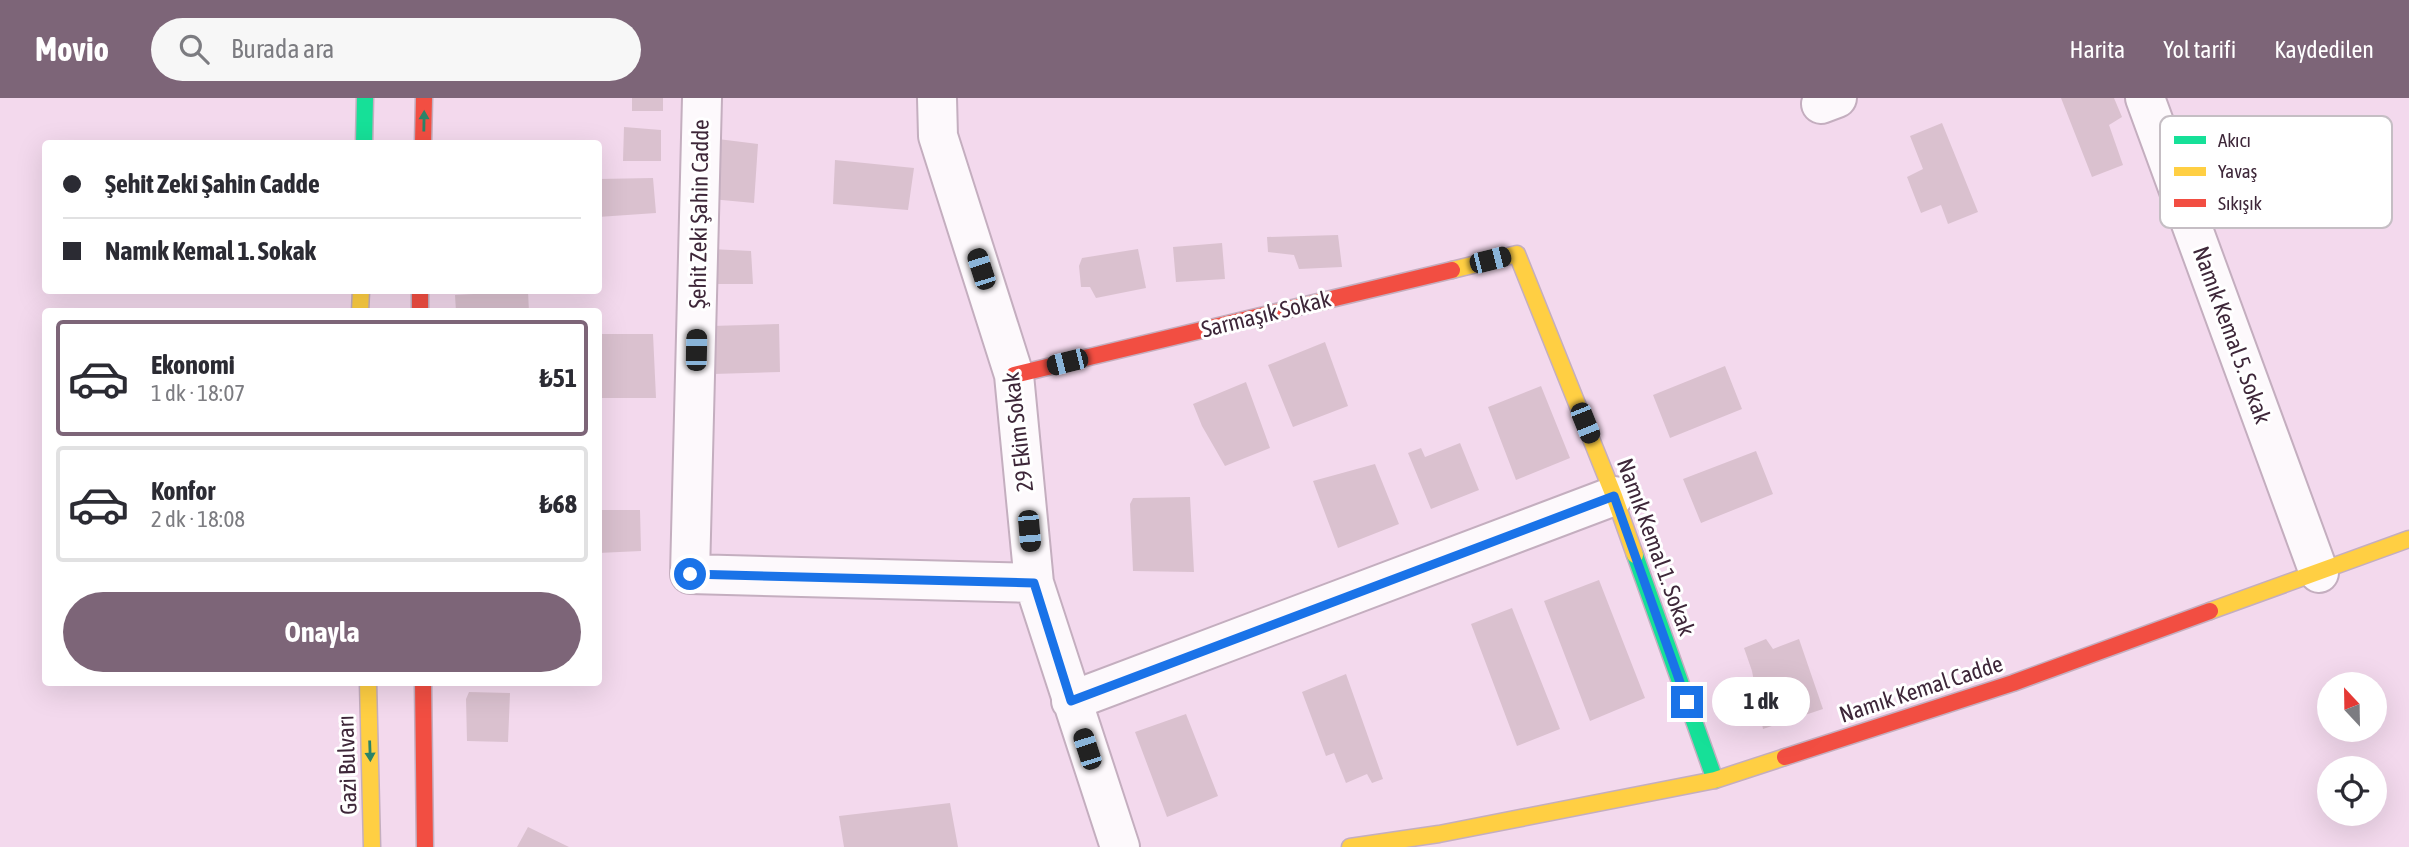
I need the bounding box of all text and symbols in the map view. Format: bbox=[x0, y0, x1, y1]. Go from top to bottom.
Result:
search box bbox=[151, 18, 641, 81]
text: Movio bbox=[35, 30, 109, 68]
icon: search bbox=[175, 30, 213, 68]
text: Burada ara bbox=[231, 34, 334, 64]
text: Harita bbox=[2069, 36, 2125, 63]
text: Yol tarifi bbox=[2163, 36, 2236, 63]
text: Kaydedilen bbox=[2274, 36, 2374, 63]
one-way arrow bbox=[418, 110, 430, 132]
legend bbox=[2160, 116, 2392, 228]
street label: Şehit Zeki Şahin Cadde bbox=[684, 119, 714, 309]
text: Akıcı bbox=[2218, 129, 2251, 151]
text: Yavaş bbox=[2218, 160, 2258, 182]
text: Şehit Zeki Şahin Cadde bbox=[105, 169, 320, 199]
text: Sıkışık bbox=[2218, 192, 2263, 214]
text: Namık Kemal 1. Sokak bbox=[105, 236, 316, 266]
street label: Namık Kemal 5. Sokak bbox=[2188, 243, 2276, 427]
car bbox=[1468, 245, 1513, 275]
car bbox=[965, 246, 998, 292]
street label: Sarmaşık Sokak bbox=[1199, 285, 1333, 343]
car bbox=[686, 329, 707, 371]
icon: car bbox=[67, 347, 130, 410]
car bbox=[1045, 347, 1090, 377]
text: Ekonomi bbox=[151, 350, 235, 380]
text: ₺51 bbox=[540, 363, 577, 393]
street label: 29 Ekim Sokak bbox=[998, 371, 1038, 493]
text: 1 dk · 18:07 bbox=[151, 380, 245, 406]
car bbox=[1568, 400, 1603, 446]
street label: Namık Kemal 1. Sokak bbox=[1612, 455, 1700, 639]
icon: car bbox=[67, 473, 130, 536]
text: Konfor bbox=[151, 476, 215, 506]
text: ₺68 bbox=[540, 489, 577, 519]
text: 2 dk · 18:08 bbox=[151, 506, 245, 532]
car bbox=[1017, 509, 1042, 553]
route start bbox=[674, 558, 706, 590]
button: Onayla bbox=[63, 592, 581, 672]
street label: Namık Kemal Cadde bbox=[1836, 650, 2006, 728]
north arrow bbox=[2317, 672, 2387, 742]
map controls bbox=[2317, 672, 2387, 826]
callout: 1 dk bbox=[1712, 678, 1810, 726]
route end bbox=[1671, 686, 1703, 718]
text: 1 dk bbox=[1744, 688, 1778, 714]
street label: Gazi Bulvarı bbox=[332, 715, 362, 815]
car bbox=[1071, 726, 1104, 772]
one-way arrow bbox=[364, 740, 375, 762]
button: locate bbox=[2317, 756, 2387, 826]

